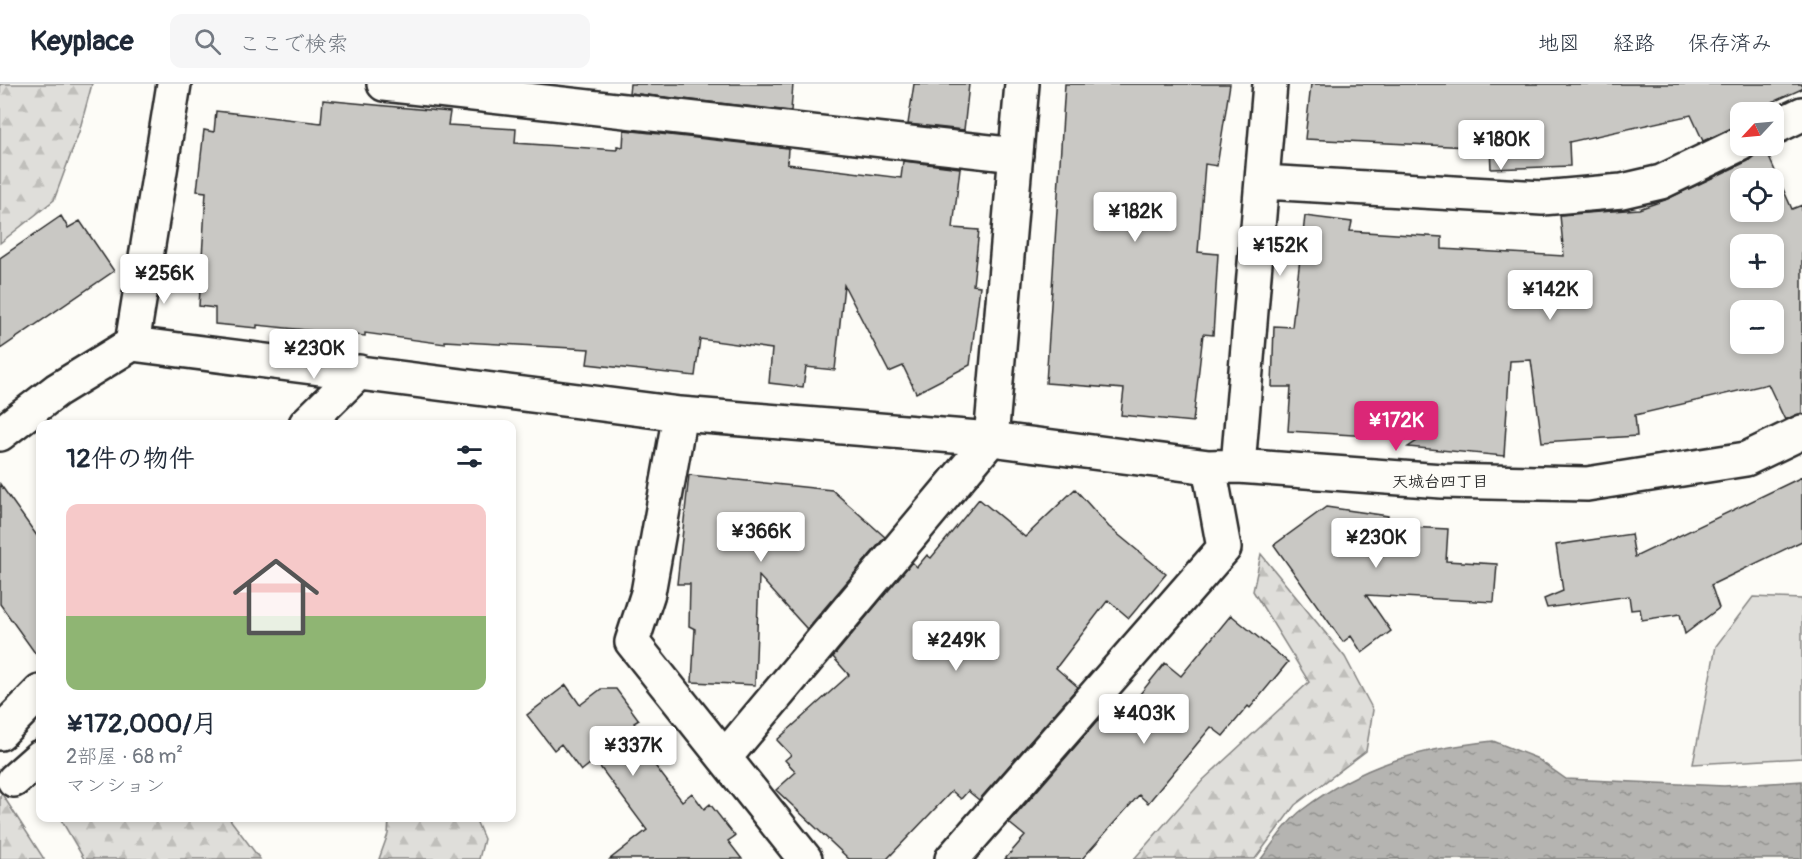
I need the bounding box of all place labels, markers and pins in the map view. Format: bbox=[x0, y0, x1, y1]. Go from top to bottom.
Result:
pin: ¥180K bbox=[1459, 120, 1543, 171]
pin: ¥182K bbox=[1093, 192, 1177, 243]
pin: ¥152K bbox=[1238, 226, 1322, 277]
pin: ¥256K bbox=[122, 254, 206, 305]
pin: ¥142K bbox=[1508, 270, 1592, 321]
pin: ¥230K bbox=[272, 329, 356, 380]
pin: ¥172K bbox=[1354, 401, 1438, 452]
pin: ¥366K bbox=[719, 512, 803, 563]
pin: ¥230K bbox=[1334, 518, 1418, 569]
pin: ¥249K bbox=[914, 621, 998, 672]
pin: ¥403K bbox=[1102, 694, 1186, 745]
pin: ¥337K bbox=[591, 726, 675, 777]

